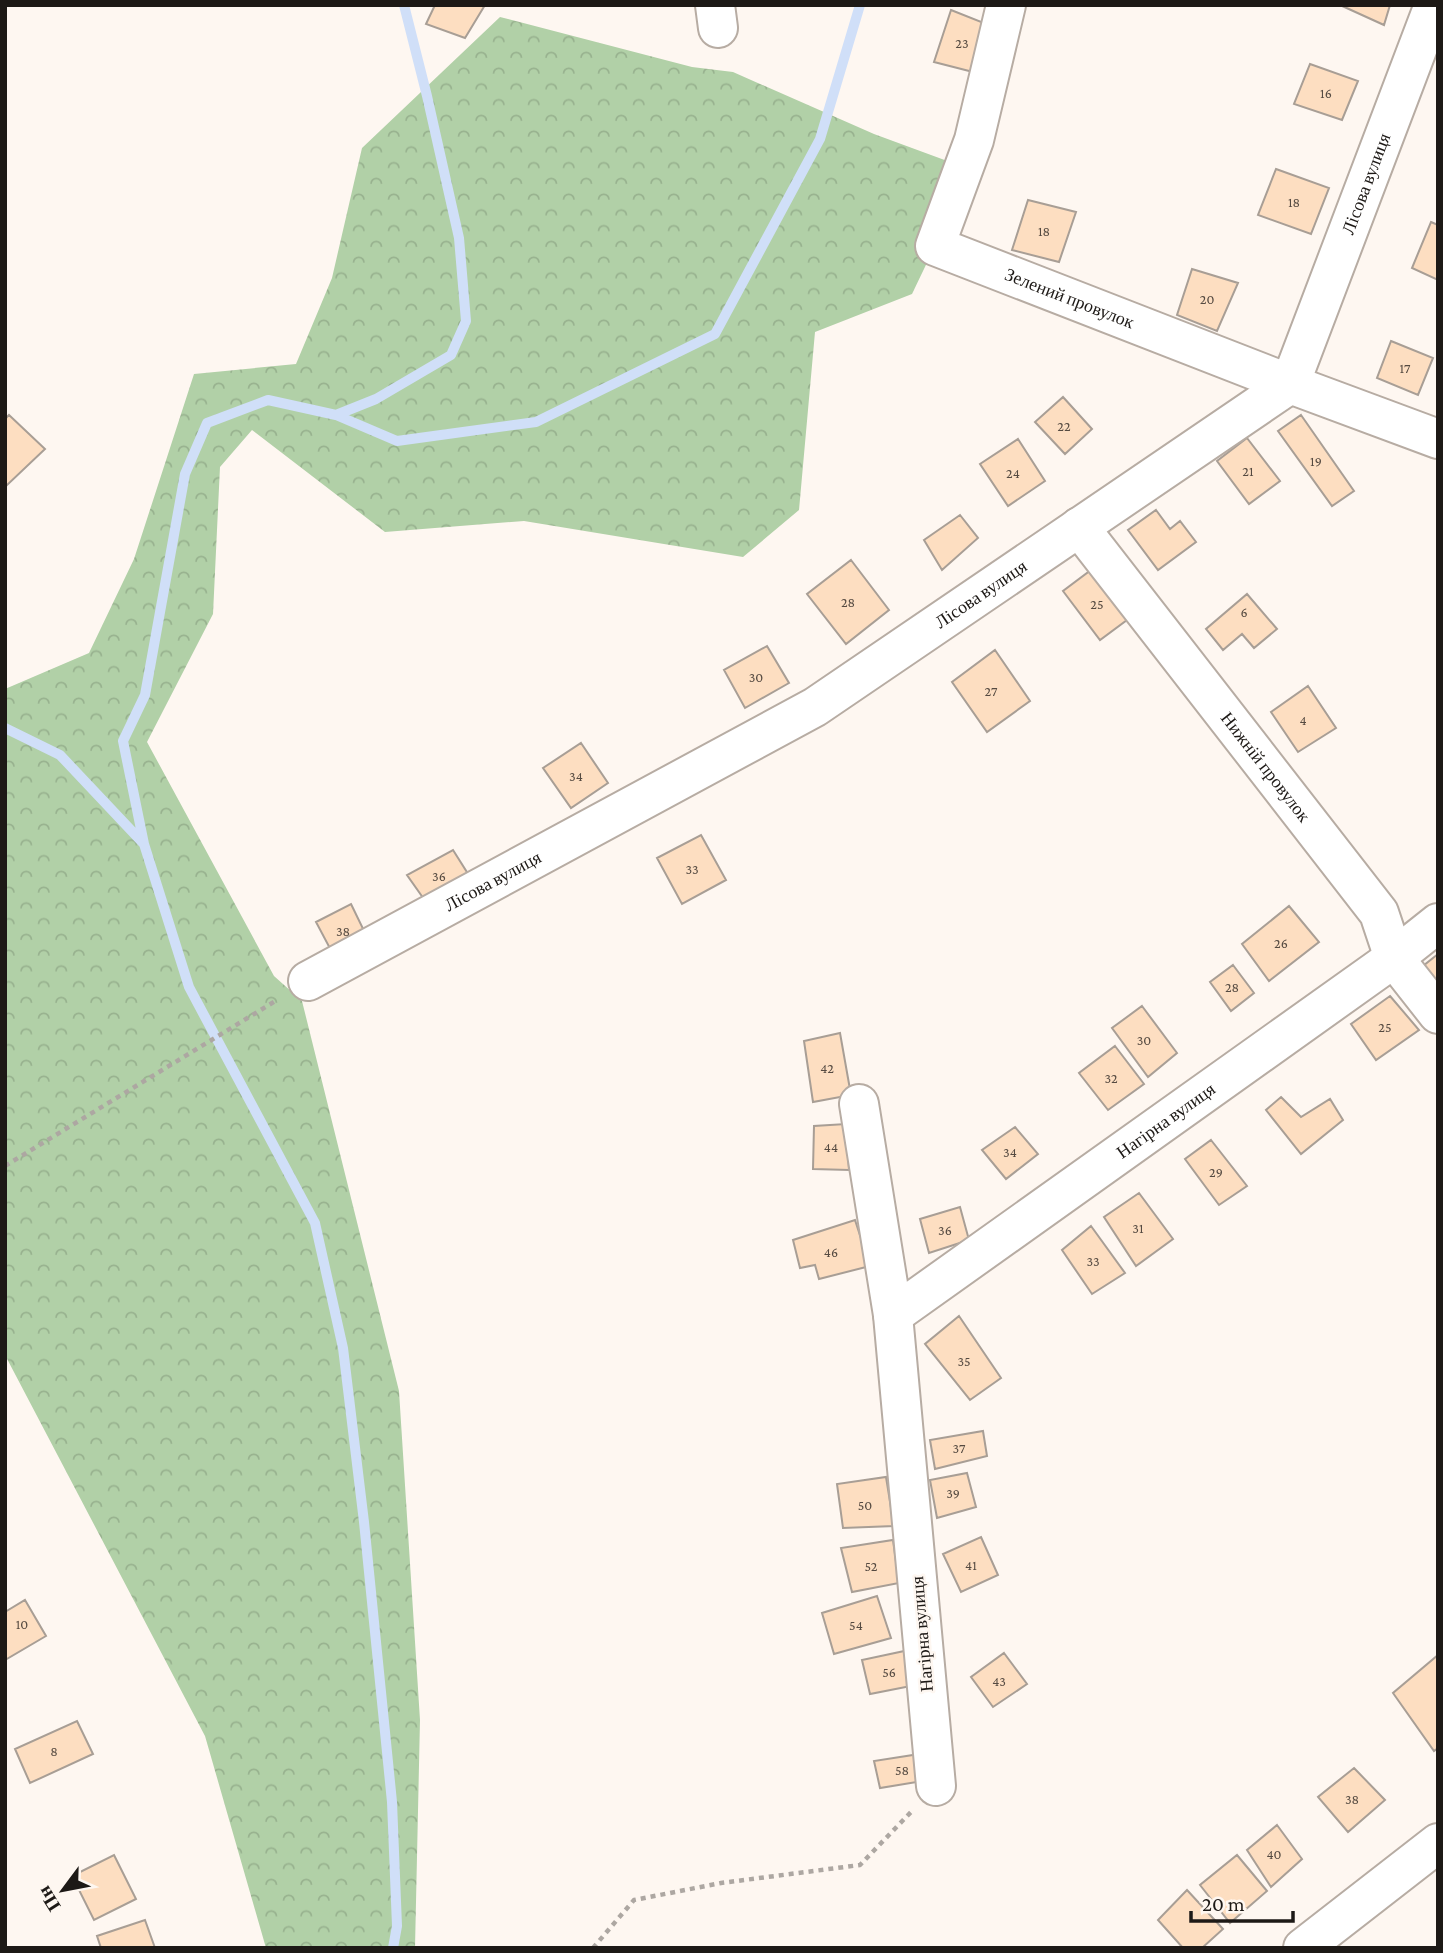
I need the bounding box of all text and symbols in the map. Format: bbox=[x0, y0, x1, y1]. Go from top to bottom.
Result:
house number: 23 bbox=[955, 35, 969, 51]
house number: 16 bbox=[1320, 85, 1332, 101]
street label: Лісова вулиця bbox=[1338, 130, 1394, 237]
house number: 18 bbox=[1288, 194, 1300, 210]
house number: 18 bbox=[1038, 223, 1050, 239]
street label: Зелений провулок bbox=[1002, 264, 1137, 332]
house number: 20 bbox=[1200, 291, 1214, 307]
house number: 17 bbox=[1399, 360, 1411, 376]
house number: 22 bbox=[1057, 418, 1071, 434]
house number: 19 bbox=[1310, 453, 1322, 469]
house number: 21 bbox=[1242, 463, 1254, 479]
house number: 24 bbox=[1006, 465, 1020, 481]
street label: Лісова вулиця bbox=[931, 556, 1031, 632]
house number: 28 bbox=[841, 594, 855, 610]
house number: 25 bbox=[1090, 596, 1104, 612]
house number: 6 bbox=[1240, 604, 1248, 620]
house number: 30 bbox=[749, 669, 763, 685]
house number: 27 bbox=[985, 683, 998, 699]
street label: Нижній провулок bbox=[1217, 708, 1314, 826]
house number: 4 bbox=[1299, 712, 1307, 728]
house number: 34 bbox=[569, 768, 583, 784]
street label: Лісова вулиця bbox=[441, 847, 544, 915]
house number: 33 bbox=[685, 861, 699, 877]
house number: 36 bbox=[432, 868, 446, 884]
house number: 38 bbox=[336, 923, 350, 939]
house number: 26 bbox=[1274, 935, 1288, 951]
house number: 28 bbox=[1225, 979, 1239, 995]
house number: 25 bbox=[1378, 1019, 1392, 1035]
house number: 30 bbox=[1137, 1032, 1151, 1048]
house number: 42 bbox=[820, 1060, 834, 1076]
house number: 32 bbox=[1104, 1070, 1118, 1086]
street label: Нагірна вулиця bbox=[1113, 1079, 1219, 1162]
house number: 44 bbox=[824, 1139, 838, 1155]
house number: 34 bbox=[1003, 1144, 1017, 1160]
house number: 29 bbox=[1209, 1164, 1223, 1180]
house number: 31 bbox=[1132, 1220, 1144, 1236]
house number: 36 bbox=[938, 1222, 952, 1238]
house number: 46 bbox=[824, 1244, 838, 1260]
house number: 33 bbox=[1086, 1253, 1100, 1269]
house number: 35 bbox=[957, 1353, 971, 1369]
house number: 37 bbox=[953, 1440, 966, 1456]
house number: 39 bbox=[946, 1485, 960, 1501]
house number: 50 bbox=[858, 1497, 872, 1513]
house number: 41 bbox=[965, 1557, 977, 1573]
house number: 52 bbox=[865, 1558, 878, 1574]
street label: Нагірна вулиця bbox=[907, 1575, 937, 1693]
house number: 10 bbox=[16, 1616, 28, 1632]
house number: 54 bbox=[849, 1617, 863, 1633]
house number: 56 bbox=[882, 1664, 896, 1680]
house number: 43 bbox=[992, 1673, 1006, 1689]
house number: 8 bbox=[50, 1743, 58, 1759]
house number: 58 bbox=[895, 1762, 909, 1778]
house number: 38 bbox=[1345, 1791, 1359, 1807]
house number: 40 bbox=[1266, 1846, 1282, 1862]
north arrow bbox=[28, 1855, 98, 1925]
scale bar bbox=[1191, 1880, 1292, 1924]
text: Пн bbox=[33, 1882, 65, 1915]
text: 20 m bbox=[1202, 1892, 1245, 1916]

